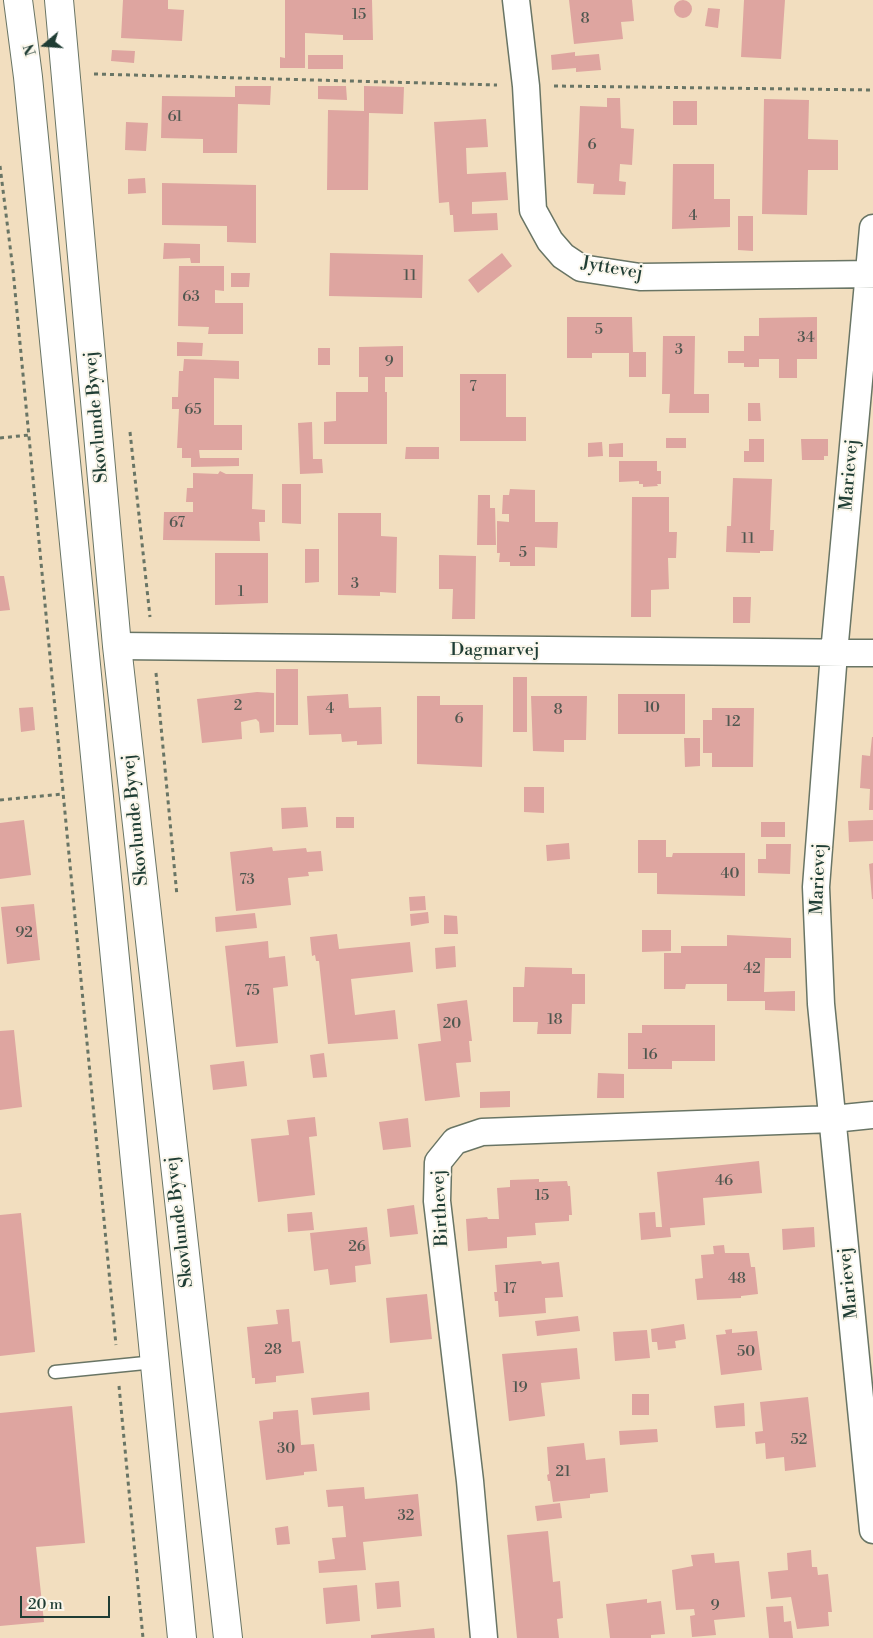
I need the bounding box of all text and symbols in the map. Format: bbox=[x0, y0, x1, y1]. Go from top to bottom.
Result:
house number: 15 bbox=[352, 6, 366, 24]
house number: 8 bbox=[580, 10, 590, 28]
north arrow bbox=[20, 20, 70, 70]
text: N bbox=[20, 42, 41, 58]
house number: 61 bbox=[167, 108, 183, 126]
house number: 6 bbox=[587, 136, 597, 154]
house number: 4 bbox=[689, 207, 697, 225]
street label: Jyttevej bbox=[580, 253, 644, 285]
house number: 11 bbox=[403, 267, 417, 285]
house number: 63 bbox=[182, 288, 200, 306]
house number: 5 bbox=[595, 321, 603, 339]
house number: 34 bbox=[797, 329, 815, 347]
house number: 3 bbox=[675, 341, 683, 359]
street label: Skovlunde Byvej bbox=[80, 350, 114, 484]
house number: 9 bbox=[384, 353, 394, 371]
house number: 7 bbox=[469, 378, 477, 396]
house number: 65 bbox=[184, 401, 202, 419]
street label: Marievej bbox=[836, 438, 864, 512]
house number: 67 bbox=[169, 514, 185, 532]
house number: 11 bbox=[741, 530, 755, 548]
house number: 5 bbox=[519, 544, 527, 562]
house number: 3 bbox=[351, 575, 359, 593]
house number: 1 bbox=[238, 583, 244, 601]
street label: Dagmarvej bbox=[450, 640, 540, 662]
house number: 2 bbox=[234, 697, 242, 715]
house number: 10 bbox=[644, 699, 660, 717]
house number: 4 bbox=[326, 700, 334, 718]
house number: 8 bbox=[553, 701, 563, 719]
house number: 6 bbox=[454, 710, 464, 728]
house number: 12 bbox=[725, 713, 741, 731]
street label: Skovlunde Byvej bbox=[118, 753, 154, 887]
street label: Marievej bbox=[807, 843, 831, 915]
house number: 40 bbox=[721, 865, 739, 883]
house number: 73 bbox=[239, 871, 255, 889]
house number: 92 bbox=[15, 924, 33, 942]
house number: 42 bbox=[743, 960, 761, 978]
house number: 75 bbox=[244, 982, 260, 1000]
house number: 18 bbox=[547, 1011, 563, 1029]
house number: 20 bbox=[443, 1015, 461, 1033]
house number: 16 bbox=[642, 1046, 658, 1064]
street label: Skovlunde Byvej bbox=[161, 1155, 199, 1289]
street label: Birthevej bbox=[428, 1169, 454, 1247]
house number: 46 bbox=[715, 1172, 733, 1190]
house number: 15 bbox=[535, 1187, 549, 1205]
house number: 26 bbox=[348, 1238, 366, 1256]
street label: Marievej bbox=[835, 1246, 863, 1320]
house number: 48 bbox=[728, 1270, 746, 1288]
house number: 17 bbox=[503, 1280, 517, 1298]
house number: 28 bbox=[264, 1341, 282, 1359]
house number: 50 bbox=[737, 1343, 755, 1361]
house number: 19 bbox=[512, 1379, 528, 1397]
house number: 52 bbox=[791, 1431, 807, 1449]
house number: 30 bbox=[277, 1440, 295, 1458]
house number: 21 bbox=[555, 1463, 571, 1481]
house number: 32 bbox=[398, 1507, 414, 1525]
scale bar bbox=[22, 1586, 112, 1618]
text: 20 m bbox=[28, 1595, 63, 1614]
house number: 9 bbox=[710, 1597, 720, 1615]

